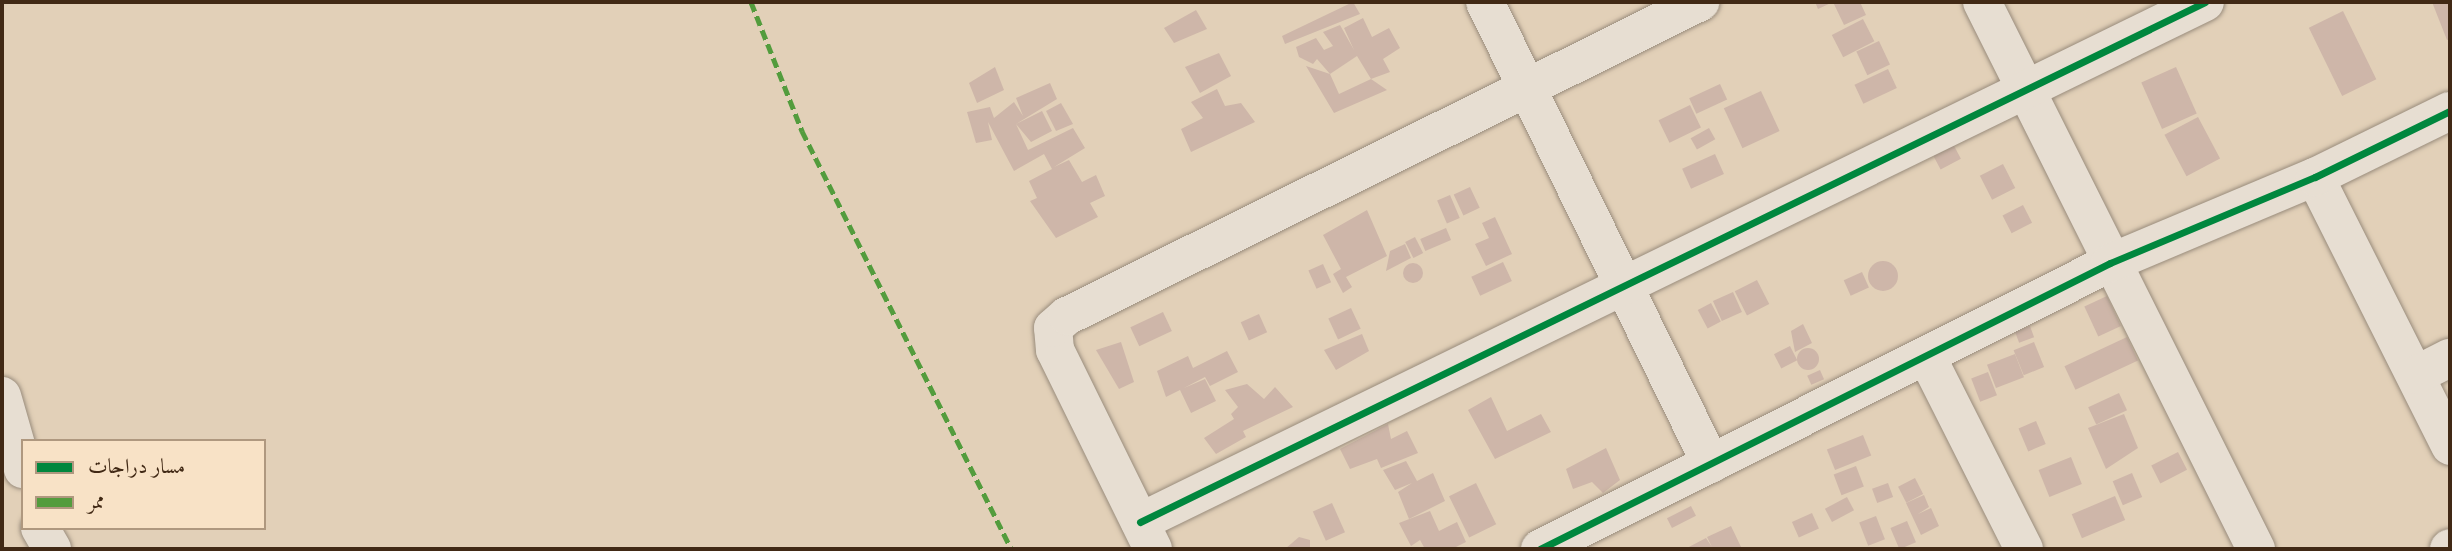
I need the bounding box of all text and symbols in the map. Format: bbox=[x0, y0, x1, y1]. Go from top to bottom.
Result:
legend bbox=[21, 439, 266, 530]
text: مسار دراجات bbox=[88, 454, 185, 481]
text: ممر bbox=[88, 489, 105, 516]

